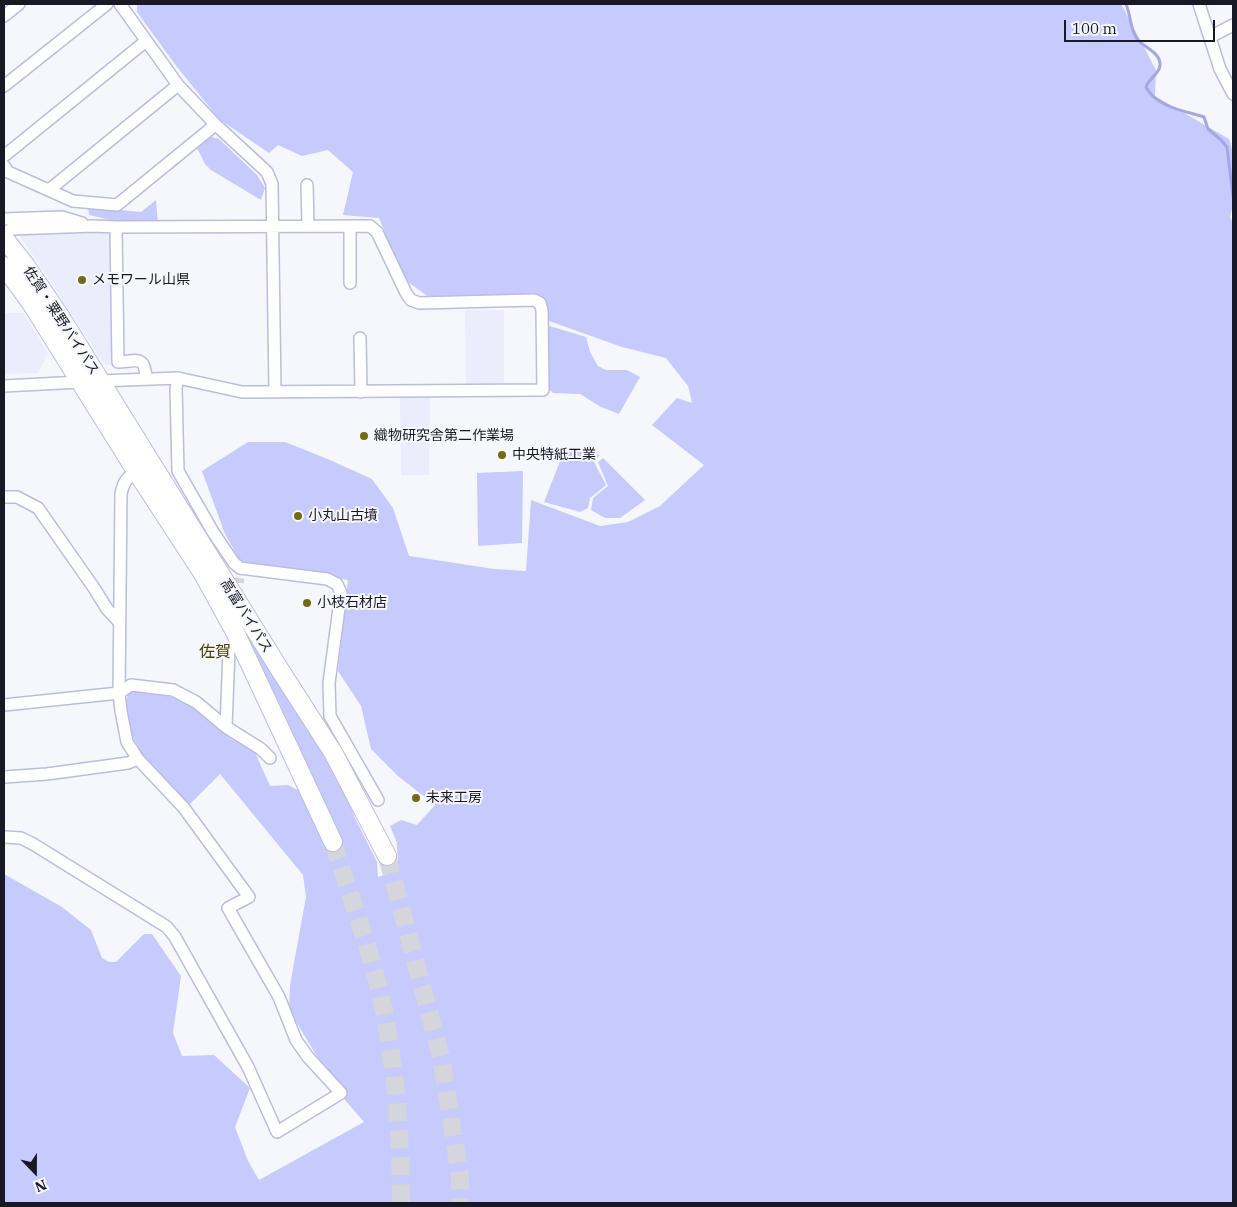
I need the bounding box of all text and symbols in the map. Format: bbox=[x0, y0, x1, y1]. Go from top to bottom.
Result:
scale bar bbox=[1067, 10, 1218, 42]
text: 100 m bbox=[1072, 19, 1117, 38]
street label: 佐賀・粟野バイパス bbox=[20, 264, 102, 378]
place label: メモワール山県 bbox=[92, 272, 190, 288]
marker: メモワール山県 bbox=[76, 274, 88, 286]
place label: 織物研究舎第二作業場 bbox=[374, 428, 514, 444]
marker: 織物研究舎第二作業場 bbox=[358, 430, 370, 442]
place label: 中央特紙工業 bbox=[512, 447, 596, 463]
marker: 中央特紙工業 bbox=[496, 449, 508, 461]
place label: 小丸山古墳 bbox=[308, 508, 378, 524]
marker: 小丸山古墳 bbox=[292, 510, 304, 522]
street label: 高富バイパス bbox=[217, 576, 275, 656]
place label: 小枝石材店 bbox=[317, 595, 387, 611]
marker: 小枝石材店 bbox=[301, 597, 313, 609]
district label: 佐賀 bbox=[199, 642, 231, 662]
place label: 未来工房 bbox=[426, 790, 482, 806]
marker: 未来工房 bbox=[410, 792, 422, 804]
north arrow bbox=[10, 1147, 60, 1197]
text: N bbox=[32, 1175, 49, 1196]

